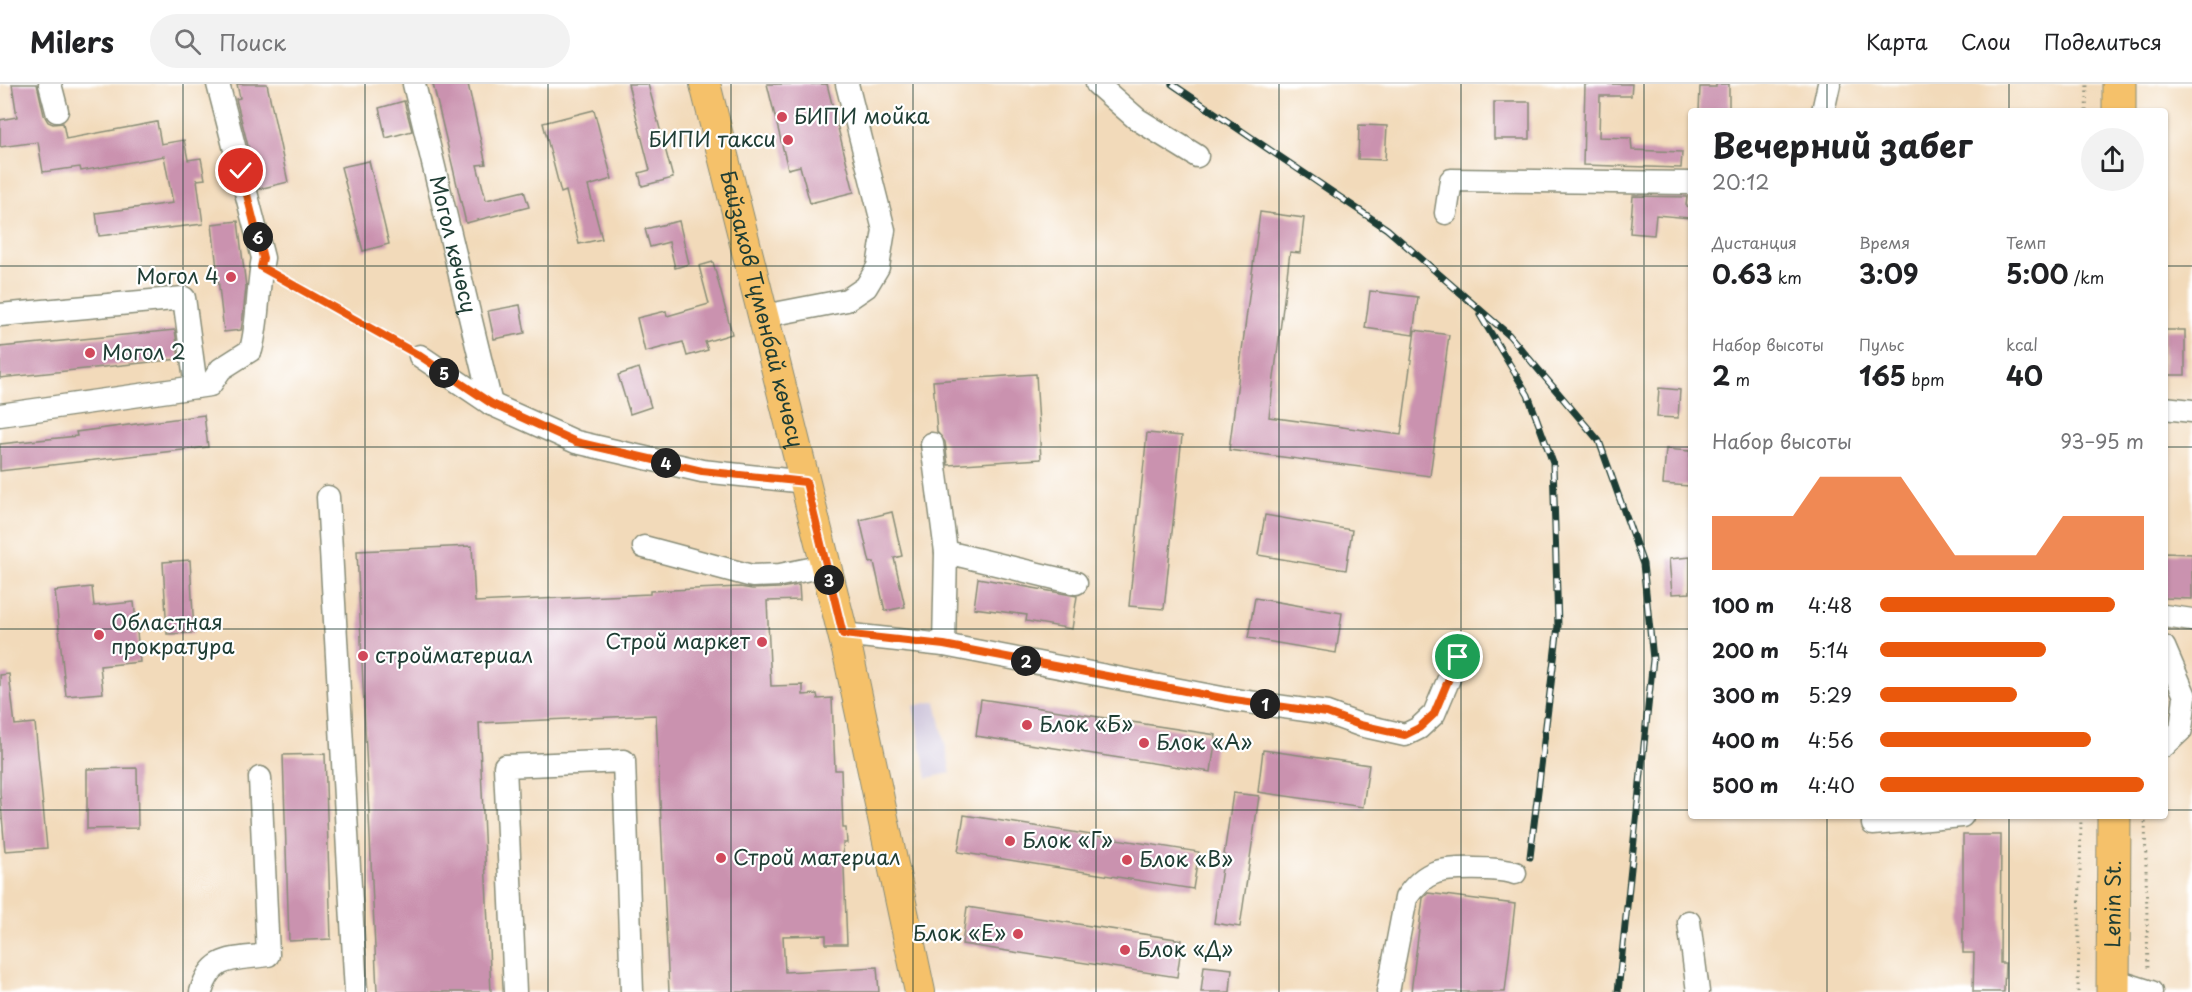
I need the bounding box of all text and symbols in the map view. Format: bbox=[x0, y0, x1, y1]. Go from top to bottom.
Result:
search box bbox=[150, 14, 570, 68]
text: Milers bbox=[30, 20, 114, 63]
icon: search bbox=[171, 25, 204, 58]
text: Поиск bbox=[219, 25, 286, 58]
text: Карта bbox=[1866, 25, 1928, 57]
text: Слои bbox=[1961, 25, 2011, 57]
text: Поделиться bbox=[2044, 25, 2162, 57]
place label: БИПИ мойка bbox=[794, 99, 930, 131]
marker: БИПИ мойка bbox=[775, 110, 789, 124]
text: Вечерний забег bbox=[1712, 119, 1972, 169]
place label: БИПИ такси bbox=[648, 122, 776, 154]
button: share bbox=[2081, 128, 2144, 191]
marker: БИПИ такси bbox=[781, 133, 795, 147]
pin bbox=[215, 145, 266, 196]
icon: check bbox=[224, 154, 257, 187]
street label: Байзаков Түмөнбай көчөсү bbox=[713, 167, 814, 451]
text: 20:12 bbox=[1712, 167, 1769, 197]
street label: Могол көчөсү bbox=[423, 172, 487, 317]
pin: 6 bbox=[243, 222, 273, 252]
text: 6 bbox=[252, 225, 264, 249]
text: Дистанция bbox=[1712, 230, 1797, 254]
text: Время bbox=[1859, 230, 1910, 254]
text: Темп bbox=[2006, 230, 2046, 254]
text: 0.63 bbox=[1712, 254, 1773, 293]
text: 3:09 bbox=[1859, 254, 1918, 293]
text: 5:00 bbox=[2006, 254, 2069, 293]
place label: Могол 4 bbox=[136, 259, 219, 291]
text: km bbox=[1773, 265, 1802, 289]
text: /km bbox=[2069, 265, 2104, 289]
marker: Могол 4 bbox=[224, 270, 238, 284]
text: Набор высоты bbox=[1712, 332, 1824, 356]
text: Пульс bbox=[1859, 332, 1904, 356]
text: kcal bbox=[2006, 332, 2038, 356]
place label: Могол 2 bbox=[102, 335, 186, 367]
marker: Могол 2 bbox=[83, 346, 97, 360]
text: 2 bbox=[1712, 356, 1730, 395]
text: 165 bbox=[1859, 356, 1906, 395]
text: 40 bbox=[2006, 356, 2043, 395]
pin: 5 bbox=[429, 358, 459, 388]
text: 5 bbox=[439, 361, 449, 385]
text: m bbox=[1730, 367, 1750, 391]
text: bpm bbox=[1906, 367, 1945, 391]
text: Набор высоты bbox=[1712, 426, 1852, 456]
text: 93–95 m bbox=[2060, 426, 2144, 456]
pin: 4 bbox=[651, 448, 681, 478]
text: 4 bbox=[661, 451, 671, 475]
pin: 3 bbox=[814, 565, 844, 595]
text: 3 bbox=[824, 568, 834, 592]
text: 100 m bbox=[1712, 590, 1774, 620]
text: 4:48 bbox=[1808, 590, 1852, 620]
place label: Областная прократура bbox=[111, 605, 235, 661]
place label: Строй маркет bbox=[605, 624, 751, 656]
marker: Областная прократура bbox=[92, 628, 106, 642]
pin bbox=[1432, 631, 1483, 682]
marker: Строй маркет bbox=[755, 635, 769, 649]
text: 200 m bbox=[1712, 635, 1779, 665]
text: 5:14 bbox=[1808, 635, 1849, 665]
place label: стройматериал bbox=[375, 638, 533, 670]
icon: arrive bbox=[1441, 640, 1474, 673]
pin: 2 bbox=[1011, 646, 1041, 676]
marker: стройматериал bbox=[356, 649, 370, 663]
text: 2 bbox=[1020, 649, 1032, 673]
text: 300 m bbox=[1712, 680, 1780, 710]
text: 5:29 bbox=[1808, 680, 1852, 710]
pin: 1 bbox=[1250, 689, 1280, 719]
text: 1 bbox=[1261, 692, 1269, 716]
place label: Блок «Б» bbox=[1039, 707, 1133, 739]
marker: Блок «Б» bbox=[1020, 718, 1034, 732]
place label: Блок «А» bbox=[1156, 725, 1252, 757]
text: 400 m bbox=[1712, 725, 1780, 755]
text: 4:56 bbox=[1808, 725, 1854, 755]
marker: Блок «А» bbox=[1137, 736, 1151, 750]
text: 500 m bbox=[1712, 770, 1779, 800]
text: 4:40 bbox=[1808, 770, 1855, 800]
place label: Блок «Г» bbox=[1022, 823, 1113, 855]
marker: Блок «Г» bbox=[1003, 834, 1017, 848]
place label: Строй материал bbox=[733, 840, 900, 872]
place label: Блок «В» bbox=[1139, 842, 1233, 874]
marker: Строй материал bbox=[714, 851, 728, 865]
marker: Блок «В» bbox=[1120, 853, 1134, 867]
street label: Lenin St. bbox=[2095, 860, 2128, 948]
place label: Блок «Е» bbox=[913, 916, 1006, 948]
marker: Блок «Е» bbox=[1011, 927, 1025, 941]
place label: Блок «Д» bbox=[1137, 932, 1233, 964]
marker: Блок «Д» bbox=[1118, 943, 1132, 957]

